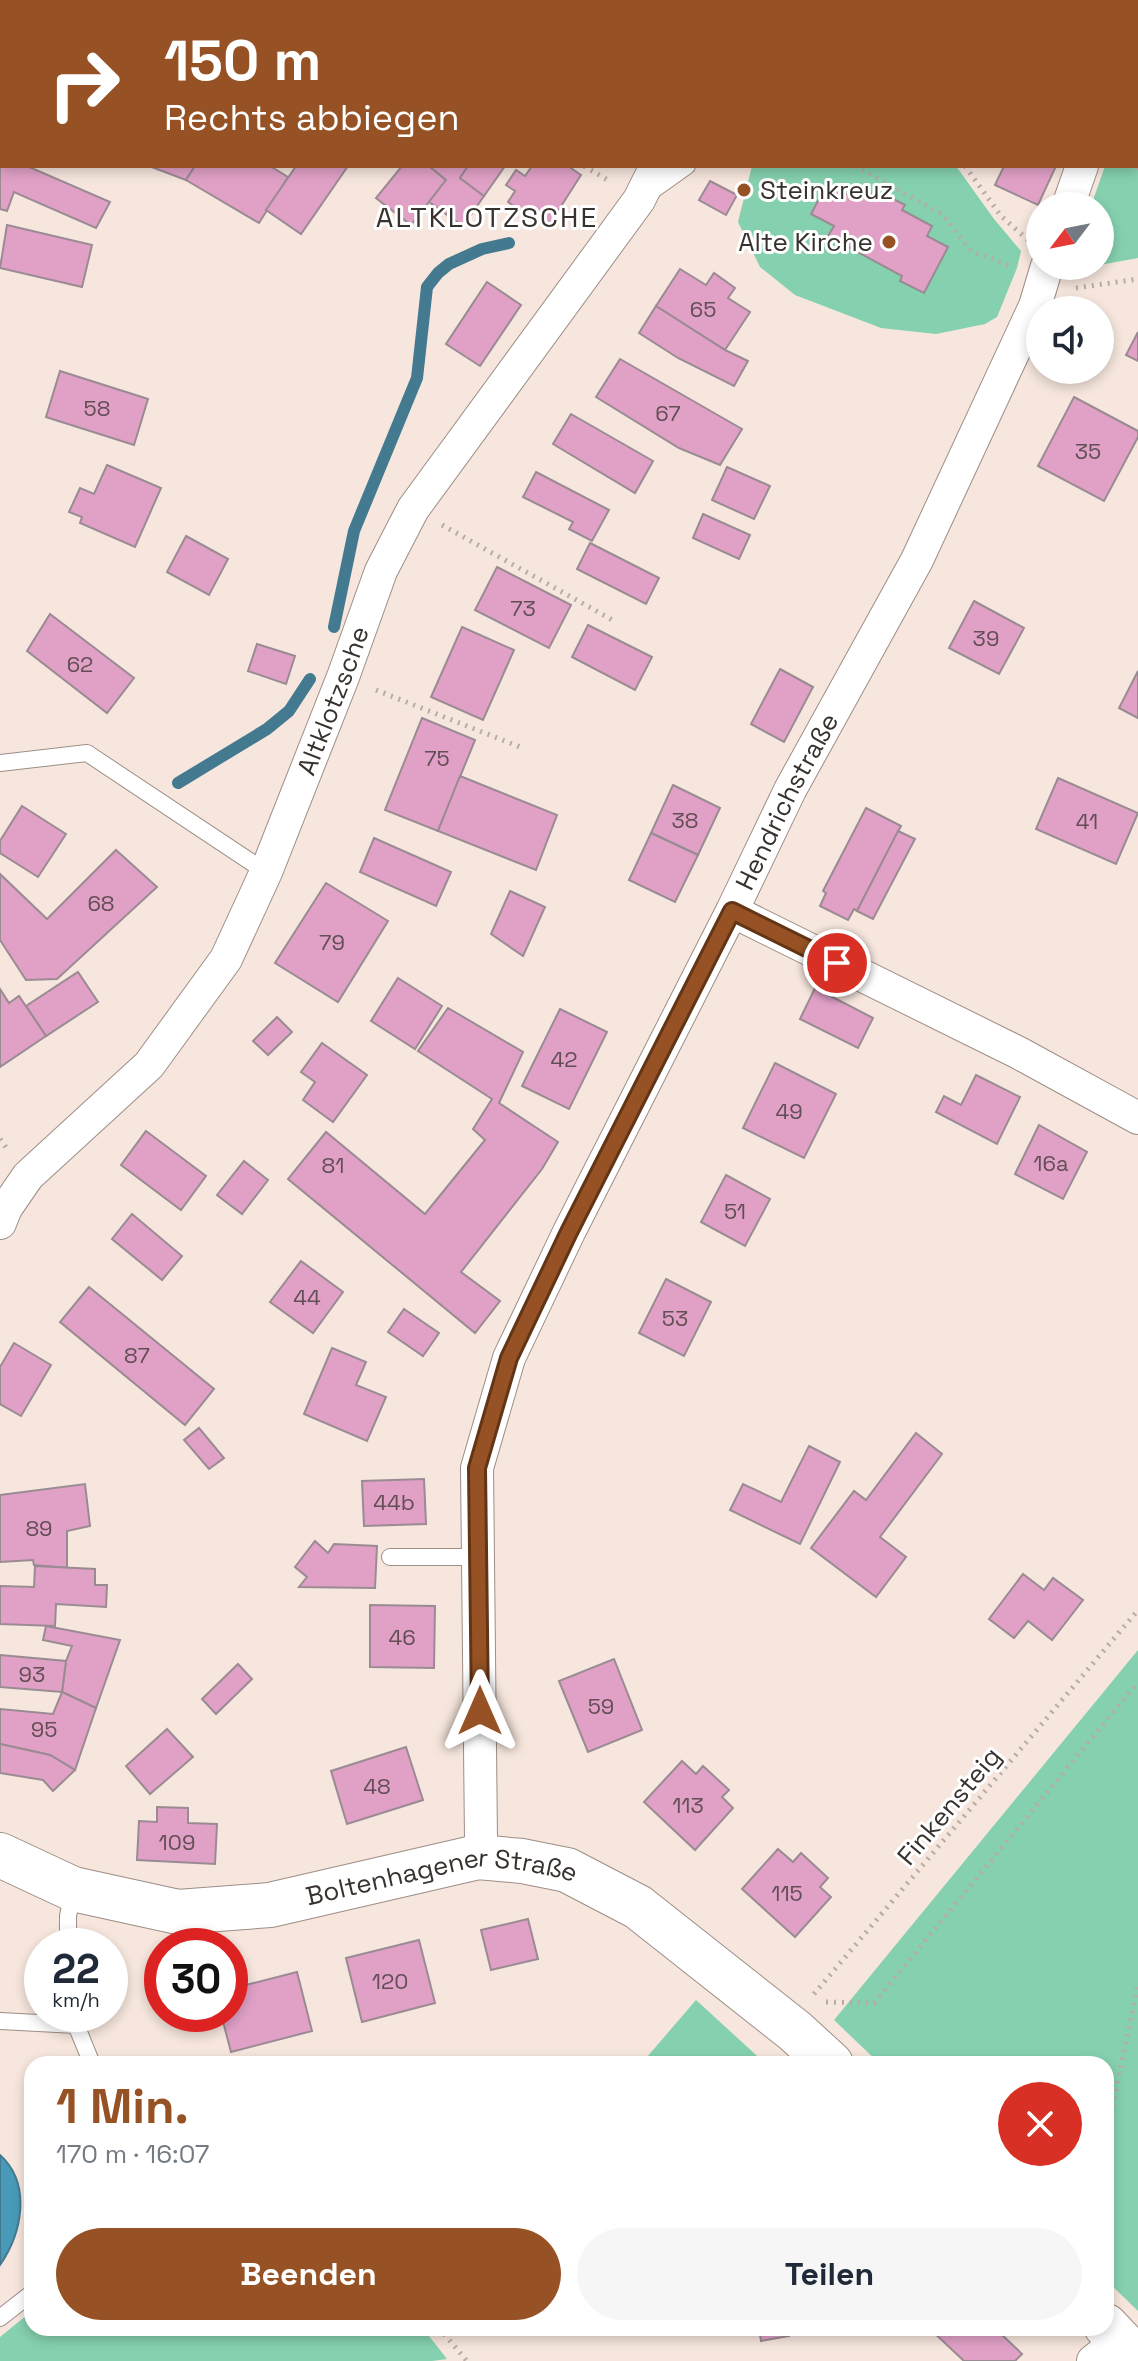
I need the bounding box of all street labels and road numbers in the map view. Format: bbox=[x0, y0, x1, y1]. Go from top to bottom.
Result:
street label: Altklotzsche bbox=[289, 622, 377, 780]
street label: Hendrichstraße bbox=[728, 707, 846, 895]
street label: Finkensteig bbox=[890, 1740, 1008, 1872]
street label: Boltenhagener Straße bbox=[302, 1840, 584, 1913]

